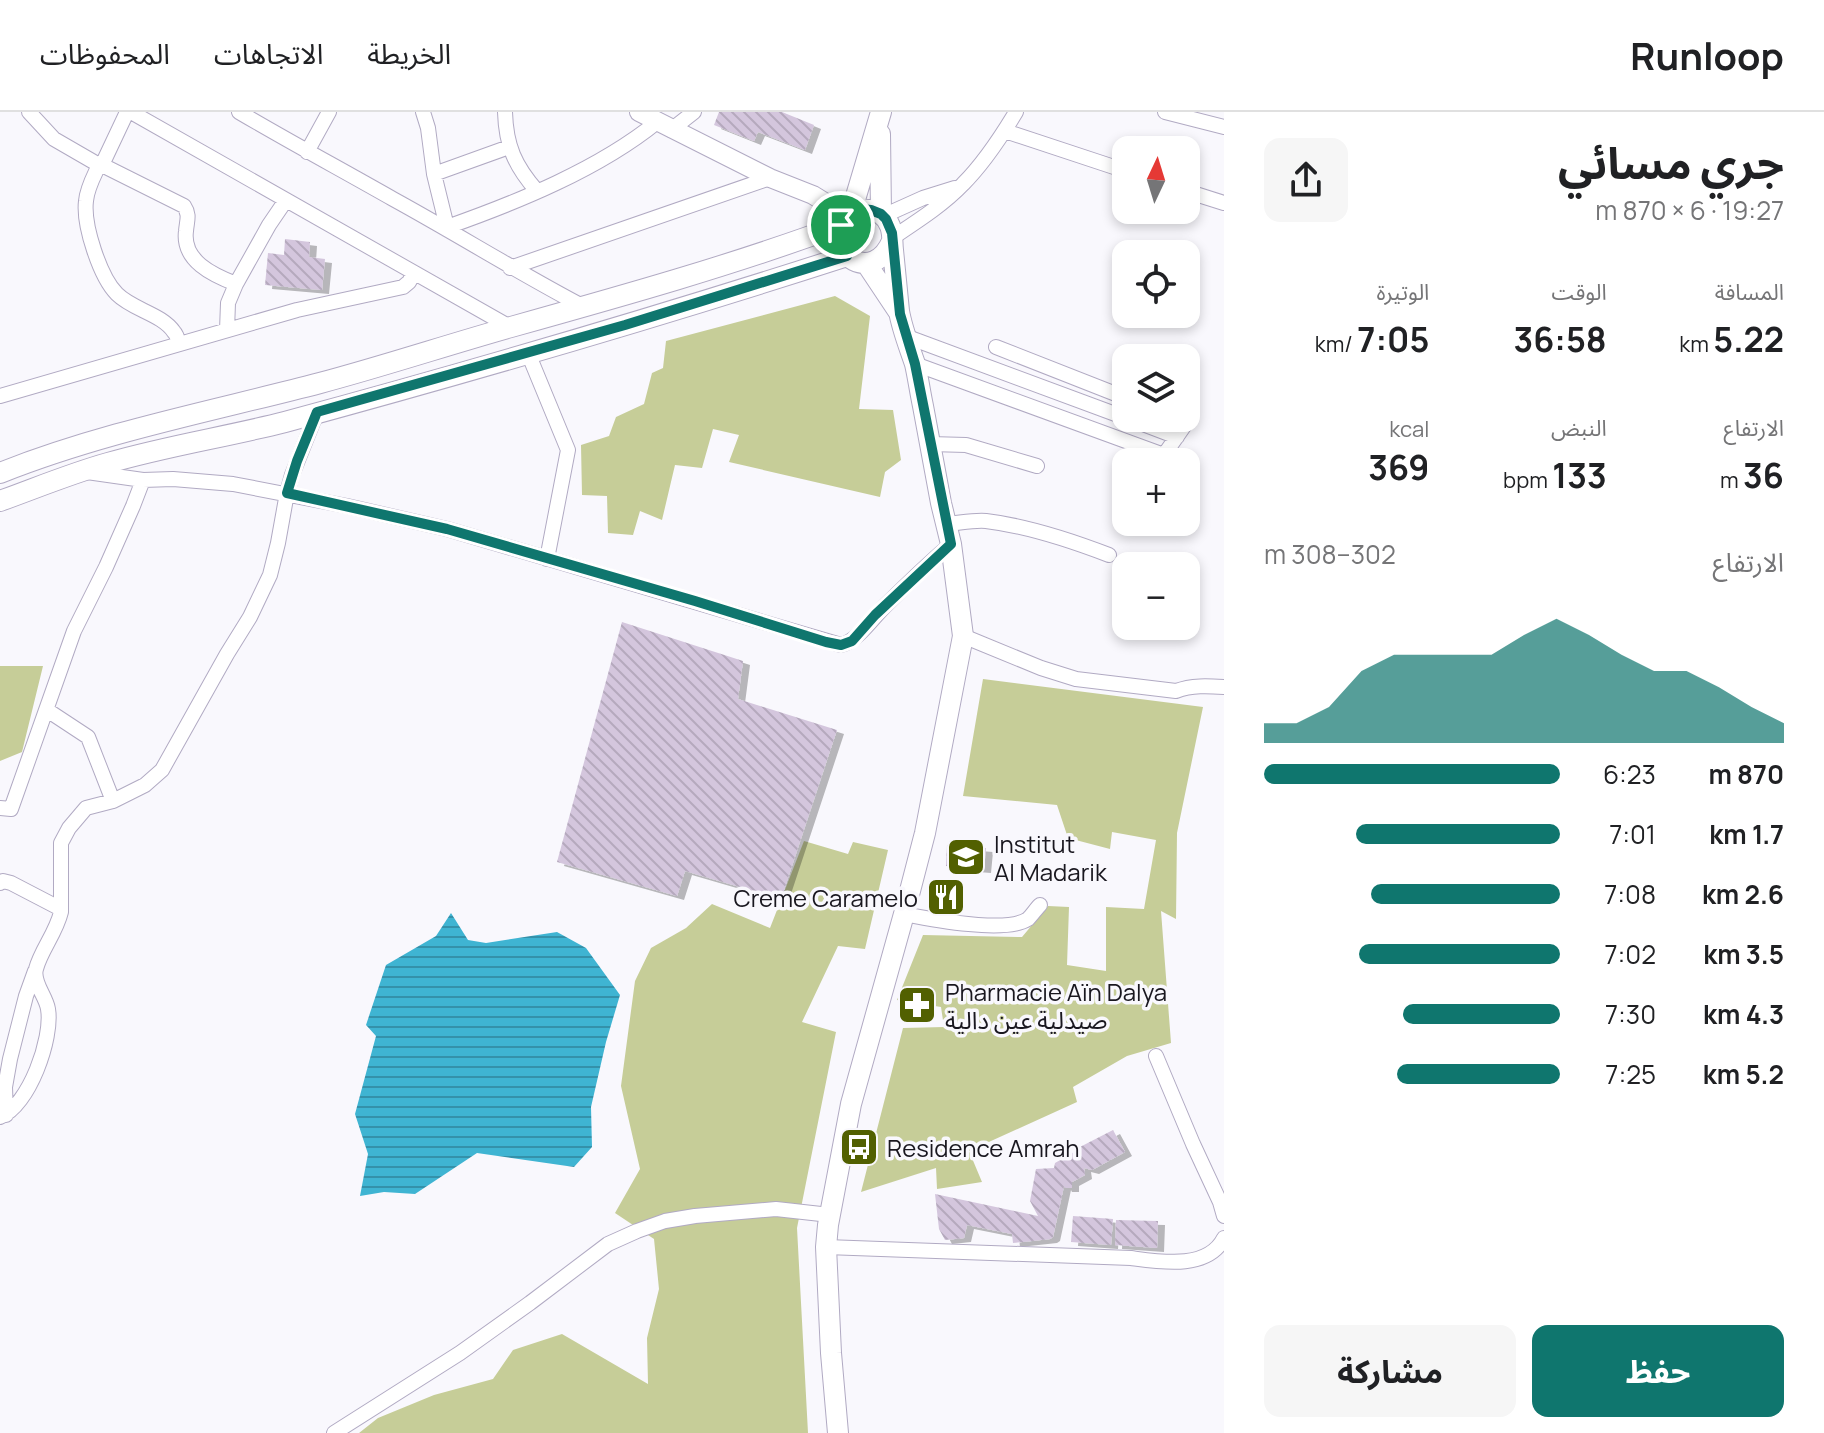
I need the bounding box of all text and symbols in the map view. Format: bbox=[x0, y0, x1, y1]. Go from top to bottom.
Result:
text: Runloop bbox=[1630, 29, 1784, 81]
text: المحفوظات bbox=[40, 34, 170, 72]
text: الاتجاهات bbox=[214, 34, 323, 72]
text: الخريطة bbox=[367, 34, 451, 72]
text: جري مسائي bbox=[1558, 132, 1784, 192]
north arrow bbox=[1112, 136, 1200, 224]
map controls bbox=[1112, 136, 1200, 640]
button: share bbox=[1264, 138, 1348, 222]
pin bbox=[807, 191, 875, 259]
text: 19:27 · 6 × 870 m bbox=[1595, 192, 1784, 228]
icon: arrive bbox=[819, 203, 863, 247]
button: locate bbox=[1112, 240, 1200, 328]
text: الوتيرة bbox=[1376, 277, 1429, 307]
text: الوقت bbox=[1551, 277, 1607, 307]
text: المسافة bbox=[1715, 277, 1784, 307]
text: 7:05 bbox=[1357, 316, 1429, 362]
text: 36:58 bbox=[1513, 316, 1607, 362]
text: 5.22 bbox=[1713, 316, 1784, 362]
text: /km bbox=[1315, 329, 1357, 359]
text: km bbox=[1679, 329, 1713, 359]
button: layers bbox=[1112, 344, 1200, 432]
text: النبض bbox=[1551, 413, 1607, 443]
text: الارتفاع bbox=[1724, 413, 1784, 443]
text: kcal bbox=[1389, 414, 1429, 444]
text: 369 bbox=[1368, 444, 1429, 490]
button: + bbox=[1112, 448, 1200, 536]
text: 133 bbox=[1552, 452, 1607, 498]
text: 36 bbox=[1743, 452, 1784, 498]
text: bpm bbox=[1503, 465, 1552, 495]
text: m bbox=[1720, 465, 1743, 495]
text: 302–308 m bbox=[1264, 536, 1396, 572]
text: الارتفاع bbox=[1713, 544, 1784, 580]
button: − bbox=[1112, 552, 1200, 640]
text: 6:23 bbox=[1603, 756, 1656, 792]
text: 870 m bbox=[1709, 756, 1784, 792]
text: 7:01 bbox=[1609, 816, 1656, 852]
text: 1.7 km bbox=[1709, 816, 1784, 852]
place label: Institut Al Madarik bbox=[994, 827, 1108, 888]
school or university icon: Institut Al Madarik bbox=[945, 836, 987, 878]
restaurant icon: Creme Caramelo bbox=[925, 876, 967, 918]
text: 7:08 bbox=[1604, 876, 1656, 912]
text: 2.6 km bbox=[1702, 876, 1784, 912]
place label: Creme Caramelo bbox=[734, 881, 918, 914]
text: 7:02 bbox=[1604, 936, 1656, 972]
text: 3.5 km bbox=[1703, 936, 1784, 972]
place label: Pharmacie Aïn Dalya صيدلية عين دالية bbox=[945, 975, 1167, 1036]
pharmacy icon: Pharmacie Aïn Dalya صيدلية عين دالية bbox=[896, 984, 938, 1026]
text: 7:30 bbox=[1605, 996, 1656, 1032]
text: 4.3 km bbox=[1703, 996, 1784, 1032]
text: 7:25 bbox=[1605, 1056, 1656, 1092]
text: 5.2 km bbox=[1703, 1056, 1784, 1092]
bus stop icon: Residence Amrah bbox=[838, 1126, 880, 1168]
place label: Residence Amrah bbox=[887, 1131, 1080, 1164]
button: مشاركة bbox=[1264, 1325, 1516, 1417]
button: حفظ bbox=[1532, 1325, 1784, 1417]

